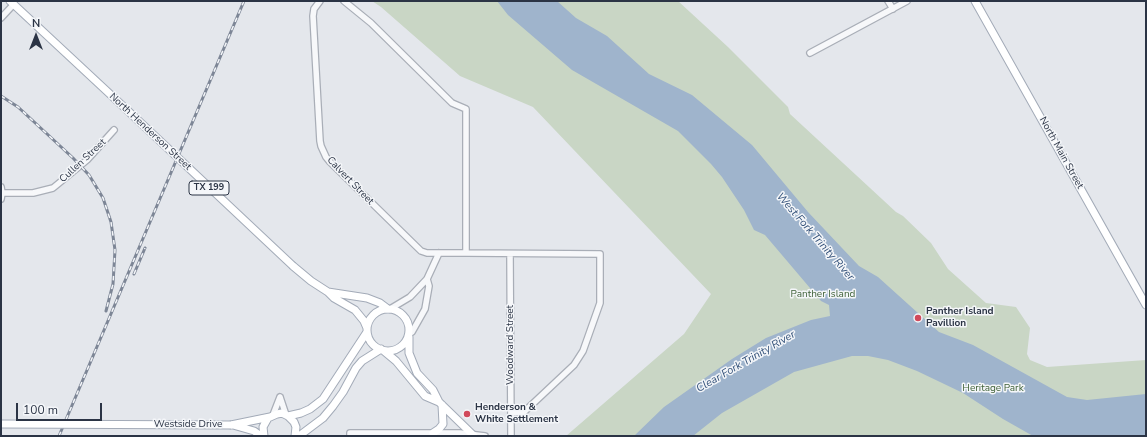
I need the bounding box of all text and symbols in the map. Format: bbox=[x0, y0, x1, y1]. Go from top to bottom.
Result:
north arrow bbox=[16, 16, 56, 56]
text: N bbox=[32, 16, 40, 31]
street label: North Henderson Street bbox=[107, 91, 193, 173]
street label: North Main Street bbox=[1036, 115, 1086, 191]
street label: Cullen Street bbox=[57, 137, 109, 185]
street label: Calvert Street bbox=[324, 154, 376, 208]
road number: TX 199 bbox=[189, 181, 229, 195]
water label: West Fork Trinity River bbox=[773, 190, 857, 284]
park label: Panther Island bbox=[791, 289, 855, 301]
street label: Woodward Street bbox=[505, 305, 517, 385]
place label: Panther Island Pavillion bbox=[926, 306, 994, 330]
marker: Panther Island Pavillion bbox=[913, 313, 923, 323]
water label: Clear Fork Trinity River bbox=[694, 328, 798, 396]
park label: Heritage Park bbox=[962, 383, 1024, 395]
scale bar bbox=[18, 395, 104, 421]
text: 100 m bbox=[23, 402, 58, 418]
place label: Henderson & White Settlement bbox=[475, 402, 558, 426]
marker: Henderson & White Settlement bbox=[462, 409, 472, 419]
street label: Westside Drive bbox=[154, 419, 222, 431]

